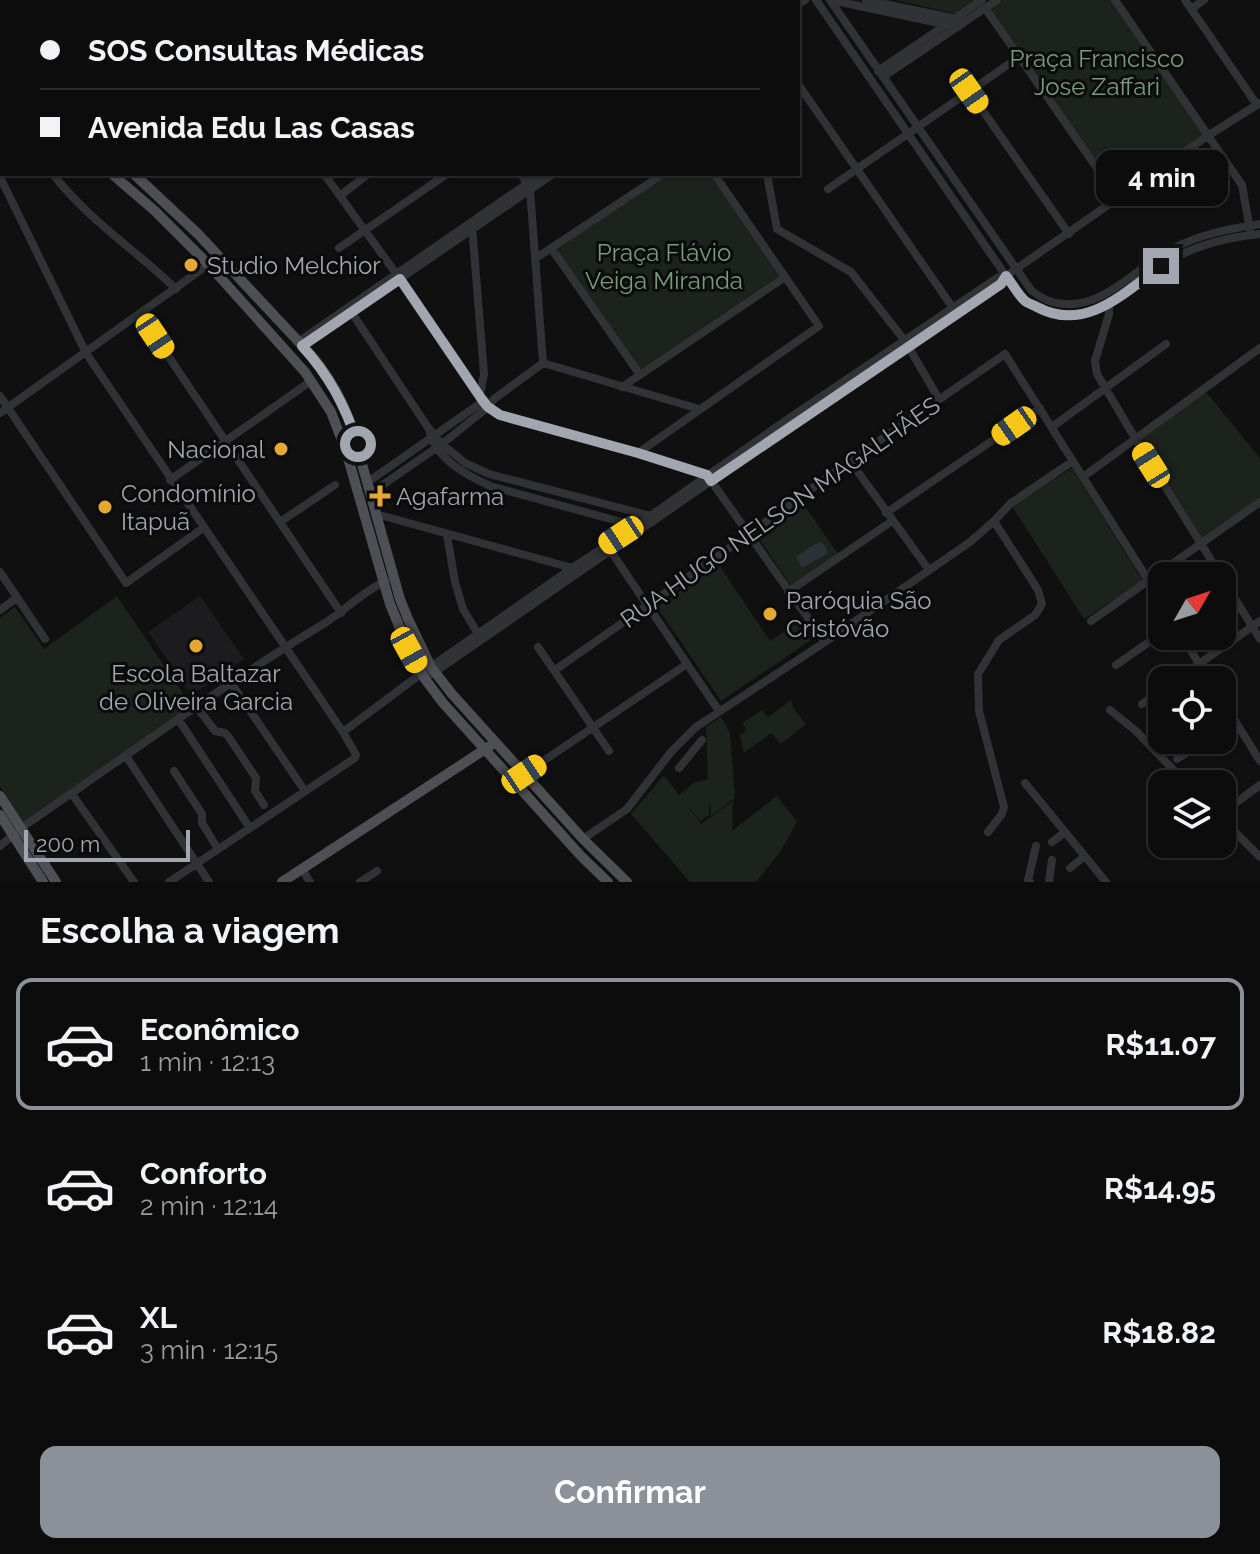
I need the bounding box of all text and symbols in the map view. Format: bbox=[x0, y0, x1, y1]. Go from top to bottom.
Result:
text: SOS Consultas Médicas bbox=[88, 33, 424, 68]
park label: Praça Francisco Jose Zaffari bbox=[1010, 44, 1184, 101]
car bbox=[945, 64, 993, 118]
text: Avenida Edu Las Casas bbox=[88, 110, 415, 145]
callout: 4 min bbox=[1095, 150, 1227, 206]
text: 4 min bbox=[1128, 163, 1196, 193]
park label: Praça Flávio Veiga Miranda bbox=[585, 238, 743, 295]
route end bbox=[1143, 248, 1179, 284]
place label: Studio Melchior bbox=[207, 251, 381, 280]
marker: Studio Melchior bbox=[182, 256, 200, 274]
car bbox=[132, 309, 178, 363]
street label: RUA HUGO NELSON MAGALHÃES bbox=[615, 390, 945, 634]
car bbox=[987, 402, 1041, 450]
route start bbox=[340, 426, 376, 462]
place label: Nacional bbox=[167, 435, 265, 464]
car bbox=[1128, 438, 1174, 492]
marker: Nacional bbox=[272, 440, 290, 458]
place label: Condomínio Itapuã bbox=[121, 479, 256, 536]
place label: Agafarma bbox=[396, 482, 504, 511]
marker: Agafarma bbox=[371, 487, 389, 505]
marker: Condomínio Itapuã bbox=[96, 498, 114, 516]
car bbox=[594, 512, 648, 558]
north arrow bbox=[1148, 562, 1236, 650]
map controls bbox=[1148, 562, 1236, 858]
place label: Paróquia São Cristóvão bbox=[786, 586, 932, 643]
marker: Paróquia São Cristóvão bbox=[761, 605, 779, 623]
car bbox=[387, 623, 431, 677]
marker: Escola Baltazar de Oliveira Garcia bbox=[187, 637, 205, 655]
place label: Escola Baltazar de Oliveira Garcia bbox=[99, 659, 293, 716]
button: locate bbox=[1148, 666, 1236, 754]
car bbox=[497, 751, 551, 797]
button: layers bbox=[1148, 770, 1236, 858]
scale bar bbox=[24, 826, 190, 862]
text: 200 m bbox=[36, 831, 100, 857]
text: Escolha a viagem bbox=[40, 909, 340, 951]
icon: car bbox=[44, 1008, 116, 1080]
text: Econômico bbox=[140, 1012, 300, 1047]
text: R$11.07 bbox=[1105, 1027, 1216, 1062]
text: 1 min · 12:13 bbox=[140, 1047, 275, 1077]
icon: car bbox=[44, 1152, 116, 1224]
text: Conforto bbox=[140, 1156, 267, 1191]
text: R$14.95 bbox=[1104, 1171, 1216, 1206]
text: 2 min · 12:14 bbox=[140, 1191, 278, 1221]
icon: car bbox=[44, 1296, 116, 1368]
text: XL bbox=[140, 1300, 177, 1335]
text: R$18.82 bbox=[1102, 1315, 1216, 1350]
text: 3 min · 12:15 bbox=[140, 1335, 278, 1365]
button: Confirmar bbox=[40, 1446, 1220, 1538]

